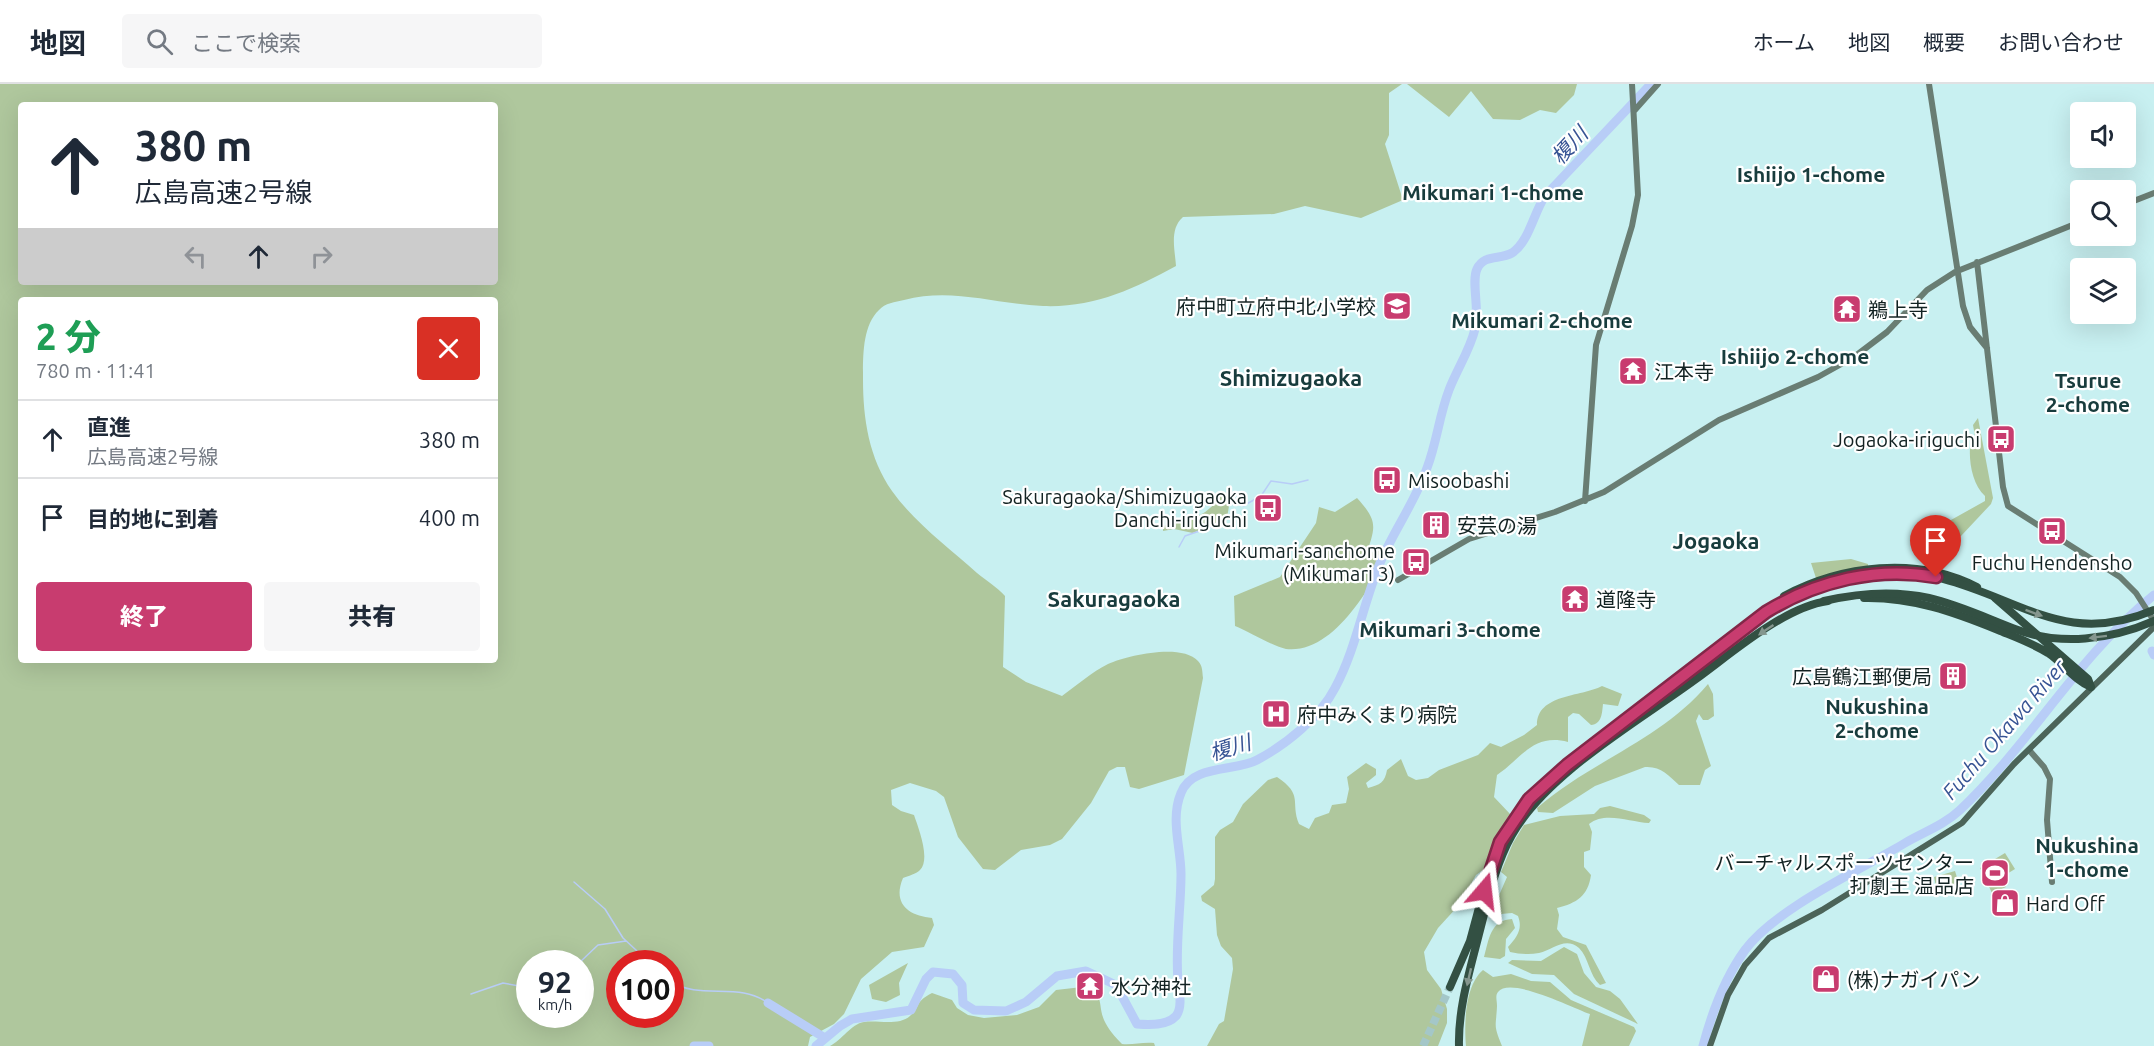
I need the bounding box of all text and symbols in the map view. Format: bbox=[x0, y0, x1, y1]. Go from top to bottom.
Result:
search box bbox=[122, 14, 542, 68]
icon: search bbox=[143, 25, 176, 58]
text: 地図 bbox=[30, 27, 86, 58]
text: ここで検索 bbox=[191, 30, 301, 55]
text: ホーム bbox=[1753, 30, 1815, 54]
text: 地図 bbox=[1848, 30, 1890, 54]
text: 概要 bbox=[1923, 30, 1965, 54]
text: お問い合わせ bbox=[1998, 30, 2124, 54]
map controls bbox=[2070, 102, 2136, 324]
button: sound bbox=[2070, 102, 2136, 168]
water label: 榎川 bbox=[1546, 120, 1593, 169]
text: 380 m bbox=[135, 122, 252, 169]
icon: ahead bbox=[36, 126, 114, 204]
district label: Ishiijo 1-chome bbox=[1737, 162, 1885, 186]
text: 広島高速2号線 bbox=[135, 177, 312, 207]
district label: Mikumari 1-chome bbox=[1402, 180, 1584, 204]
button: search bbox=[2070, 180, 2136, 246]
icon: left bbox=[179, 240, 212, 273]
icon: ahead bbox=[242, 240, 275, 273]
icon: right bbox=[305, 240, 338, 273]
button: layers bbox=[2070, 258, 2136, 324]
school or university icon: 府中町立府中北小学校 bbox=[1381, 290, 1413, 322]
temple icon: 鵜上寺 bbox=[1831, 293, 1863, 325]
place label: 府中町立府中北小学校 bbox=[1176, 295, 1376, 318]
place label: 鵜上寺 bbox=[1868, 298, 1928, 321]
district label: Mikumari 2-chome bbox=[1451, 308, 1633, 332]
text: 2 分 bbox=[36, 316, 101, 357]
button: close bbox=[417, 317, 480, 380]
district label: Ishiijo 2-chome bbox=[1721, 344, 1869, 368]
temple icon: 江本寺 bbox=[1617, 355, 1649, 387]
text: 780 m · 11:41 bbox=[36, 359, 156, 382]
place label: 江本寺 bbox=[1654, 360, 1714, 383]
district label: Shimizugaoka bbox=[1220, 365, 1362, 390]
district label: Tsurue 2-chome bbox=[2046, 368, 2130, 416]
text: 直進 bbox=[87, 414, 131, 439]
icon: ahead bbox=[36, 423, 69, 456]
bus stop icon: Jogaoka-iriguchi bbox=[1985, 423, 2017, 455]
text: 380 m bbox=[419, 427, 480, 452]
place label: Jogaoka-iriguchi bbox=[1833, 428, 1980, 451]
text: 広島高速2号線 bbox=[87, 445, 218, 468]
bus stop icon: Misoobashi bbox=[1371, 464, 1403, 496]
place label: Misoobashi bbox=[1408, 469, 1509, 492]
place label: Sakuragaoka/Shimizugaoka Danchi-iriguchi bbox=[1002, 485, 1247, 531]
bus stop icon: Sakuragaoka/Shimizugaoka Danchi-iriguchi bbox=[1252, 492, 1284, 524]
icon: arrive bbox=[36, 501, 69, 534]
text: 400 m bbox=[419, 505, 480, 530]
text: 目的地に到着 bbox=[87, 506, 219, 531]
building icon: 安芸の湯 bbox=[1420, 509, 1452, 541]
place label: 安芸の湯 bbox=[1457, 514, 1537, 537]
pin bbox=[1910, 515, 1961, 577]
bus stop icon: Fuchu Hendensho bbox=[2036, 515, 2068, 547]
icon: arrive bbox=[1919, 524, 1952, 557]
district label: Jogaoka bbox=[1673, 528, 1759, 553]
place label: Mikumari-sanchome (Mikumari 3) bbox=[1214, 539, 1395, 585]
bus stop icon: Mikumari-sanchome (Mikumari 3) bbox=[1400, 546, 1432, 578]
place label: Fuchu Hendensho bbox=[1972, 551, 2132, 574]
button: 終了 bbox=[36, 582, 252, 651]
button: 共有 bbox=[264, 582, 480, 651]
temple icon: 道隆寺 bbox=[1559, 583, 1591, 615]
district label: Sakuragaoka bbox=[1048, 586, 1180, 611]
place label: 道隆寺 bbox=[1596, 588, 1656, 611]
one-way arrow bbox=[2025, 609, 2043, 619]
district label: Mikumari 3-chome bbox=[1359, 617, 1541, 641]
one-way arrow bbox=[1758, 624, 1775, 635]
one-way arrow bbox=[2088, 632, 2107, 642]
water label: Fuchu Okawa River bbox=[1937, 654, 2072, 804]
building icon: 広島鶴江郵便局 bbox=[1937, 660, 1969, 692]
place label: 広島鶴江郵便局 bbox=[1792, 665, 1932, 688]
district label: Nukushina 2-chome bbox=[1825, 694, 1929, 742]
hospital icon: 府中みくまり病院 bbox=[1260, 698, 1292, 730]
place label: 府中みくまり病院 bbox=[1297, 703, 1457, 726]
water label: 榎川 bbox=[1206, 729, 1256, 765]
district label: Nukushina 1-chome bbox=[2035, 833, 2139, 881]
place label: バーチャルスポーツセンター 打劇王 温品店 bbox=[1715, 851, 1974, 897]
sports icon: バーチャルスポーツセンター 打劇王 温品店 bbox=[1979, 857, 2011, 889]
position arrow bbox=[1452, 859, 1516, 923]
shop icon: Hard Off bbox=[1989, 887, 2021, 919]
place label: Hard Off bbox=[2026, 892, 2106, 915]
speed limit sign: 100 bbox=[606, 950, 684, 1028]
shop icon: (株)ナガイパン bbox=[1810, 963, 1842, 995]
text: 92 bbox=[538, 965, 572, 999]
one-way arrow bbox=[1463, 967, 1473, 986]
place label: (株)ナガイパン bbox=[1847, 968, 1980, 991]
temple icon: 水分神社 bbox=[1074, 970, 1106, 1002]
place label: 水分神社 bbox=[1111, 975, 1191, 998]
text: km/h bbox=[538, 996, 572, 1013]

